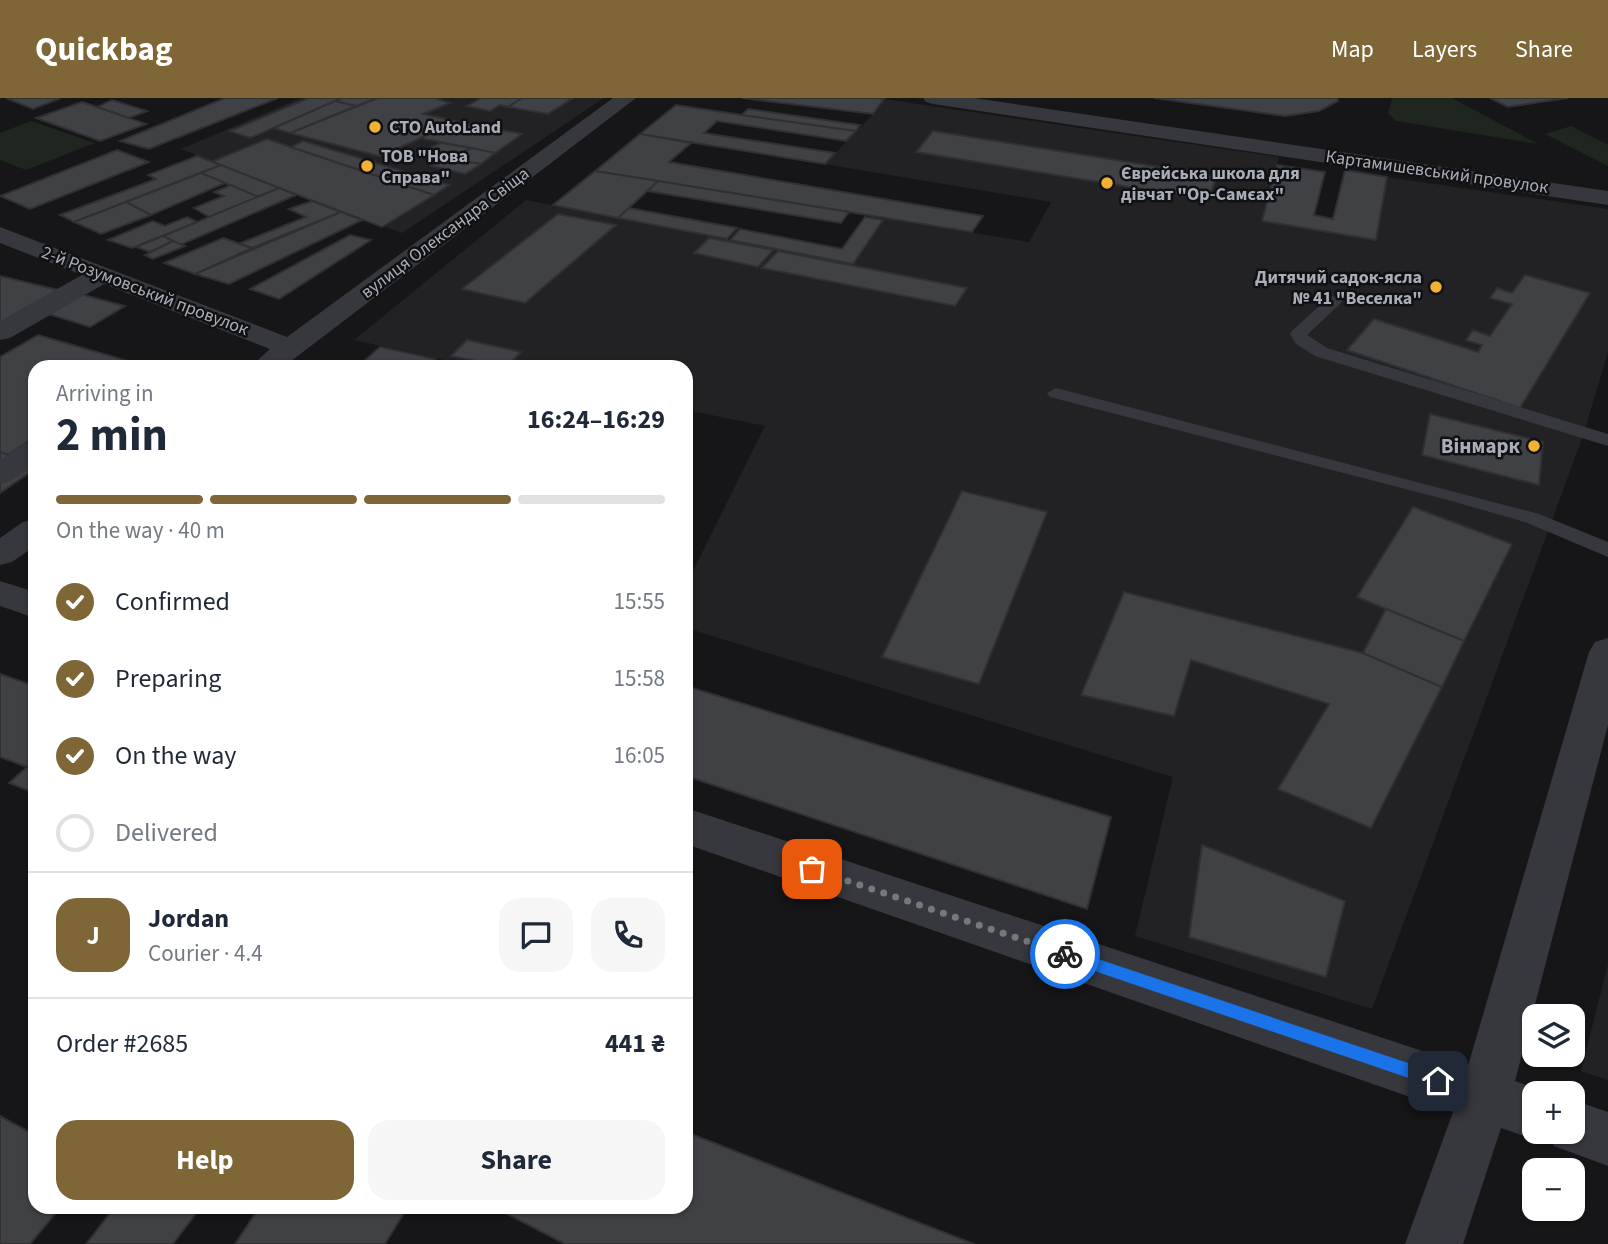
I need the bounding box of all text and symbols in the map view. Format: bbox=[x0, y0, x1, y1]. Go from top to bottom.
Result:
text: Quickbag bbox=[35, 26, 173, 73]
text: Map bbox=[1331, 32, 1374, 67]
text: Layers bbox=[1412, 32, 1477, 67]
text: Share bbox=[1515, 32, 1573, 67]
place label: СТО AutoLand bbox=[389, 115, 501, 140]
marker: СТО AutoLand bbox=[367, 119, 383, 135]
place label: ТОВ "Нова Справа" bbox=[381, 144, 468, 190]
street label: Картамишевський провулок bbox=[1324, 144, 1550, 200]
marker: ТОВ "Нова Справа" bbox=[359, 158, 375, 174]
street label: вулиця Олександра Свіща bbox=[356, 161, 534, 305]
place label: Єврейська школа для дівчат "Ор-Самєах" bbox=[1121, 161, 1300, 207]
marker: Єврейська школа для дівчат "Ор-Самєах" bbox=[1099, 175, 1115, 191]
street label: 2-й Розумовський провулок bbox=[38, 240, 252, 342]
place label: Дитячий садок-ясла № 41 "Веселка" bbox=[1255, 265, 1422, 311]
marker: Дитячий садок-ясла № 41 "Веселка" bbox=[1428, 279, 1444, 295]
text: Arriving in bbox=[56, 377, 154, 410]
text: 16:24–16:29 bbox=[527, 401, 665, 438]
text: 2 min bbox=[56, 403, 168, 468]
place label: Вінмарк bbox=[1441, 431, 1520, 461]
marker: Вінмарк bbox=[1526, 438, 1542, 454]
text: On the way · 40 m bbox=[56, 514, 225, 547]
icon: check bbox=[56, 583, 94, 621]
text: Confirmed bbox=[115, 583, 230, 620]
text: 15:55 bbox=[614, 585, 665, 618]
icon: check bbox=[56, 660, 94, 698]
text: Preparing bbox=[115, 660, 221, 697]
text: 15:58 bbox=[614, 662, 665, 695]
icon: check bbox=[56, 737, 94, 775]
text: On the way bbox=[115, 737, 236, 774]
text: 16:05 bbox=[614, 739, 665, 772]
text: Delivered bbox=[115, 814, 218, 851]
pin bbox=[782, 839, 842, 899]
icon: bag bbox=[793, 850, 831, 888]
button: chat bbox=[499, 898, 573, 972]
button: phone bbox=[591, 898, 665, 972]
text: Jordan bbox=[148, 900, 229, 937]
text: J bbox=[86, 917, 100, 954]
courier bbox=[1030, 919, 1100, 989]
icon: bike bbox=[1046, 935, 1084, 973]
text: Courier · 4.4 bbox=[148, 937, 263, 970]
map controls bbox=[1522, 1004, 1585, 1221]
button: layers bbox=[1522, 1004, 1585, 1067]
text: Order #2685 bbox=[56, 1025, 188, 1062]
text: 441 ₴ bbox=[605, 1025, 665, 1062]
pin bbox=[1408, 1051, 1468, 1111]
icon: home bbox=[1419, 1062, 1457, 1100]
button: + bbox=[1522, 1081, 1585, 1144]
button: Help bbox=[56, 1120, 354, 1200]
button: Share bbox=[368, 1120, 665, 1200]
button: − bbox=[1522, 1158, 1585, 1221]

